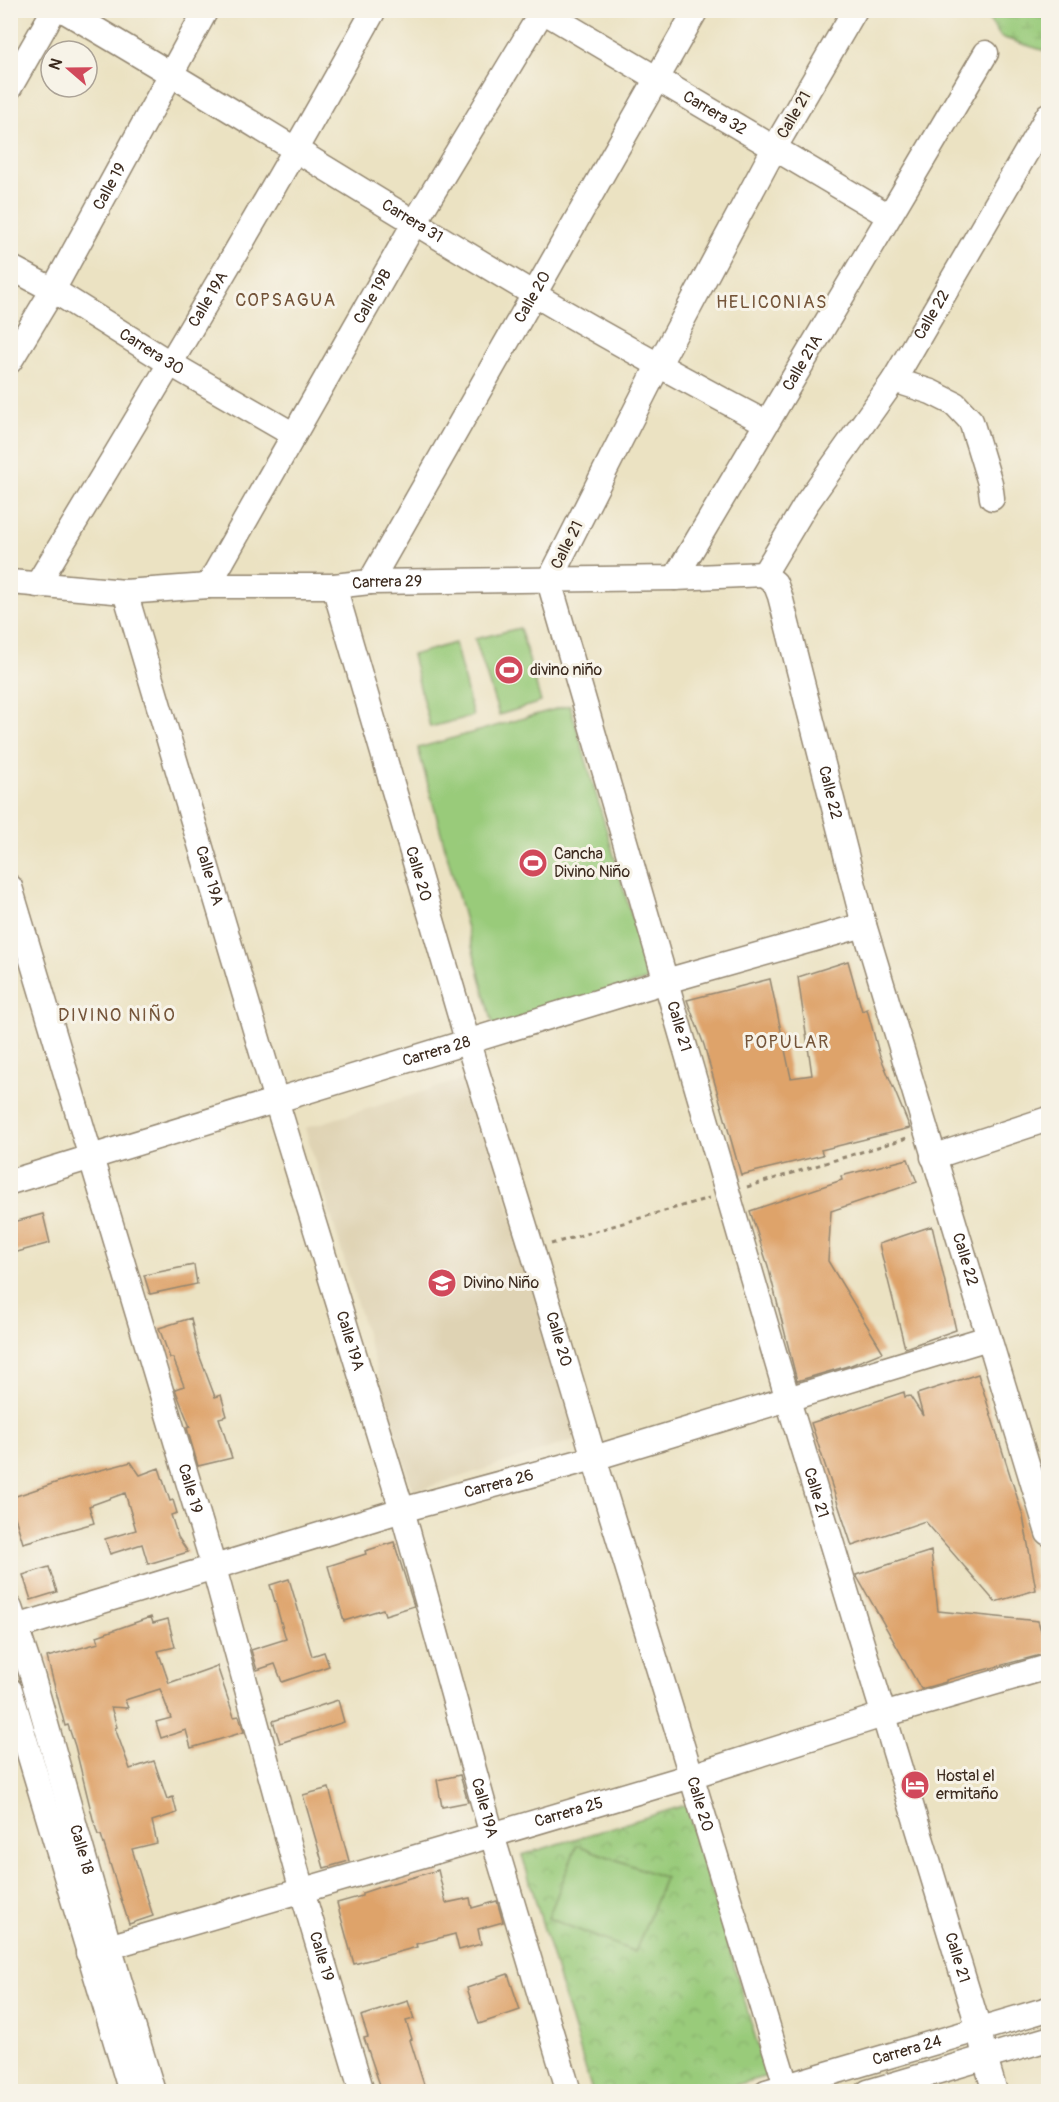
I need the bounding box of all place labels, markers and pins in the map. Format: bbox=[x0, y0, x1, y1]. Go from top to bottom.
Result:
sports icon: divino niño bbox=[493, 654, 525, 686]
place label: divino niño bbox=[530, 660, 603, 680]
place label: Cancha Divino Niño bbox=[554, 844, 631, 882]
sports icon: Cancha Divino Niño bbox=[517, 847, 549, 879]
school or university icon: Divino Niño bbox=[426, 1267, 458, 1299]
place label: Divino Niño bbox=[463, 1273, 540, 1293]
place label: Hostal el ermitaño bbox=[936, 1766, 999, 1804]
hotel icon: Hostal el ermitaño bbox=[899, 1769, 931, 1801]

